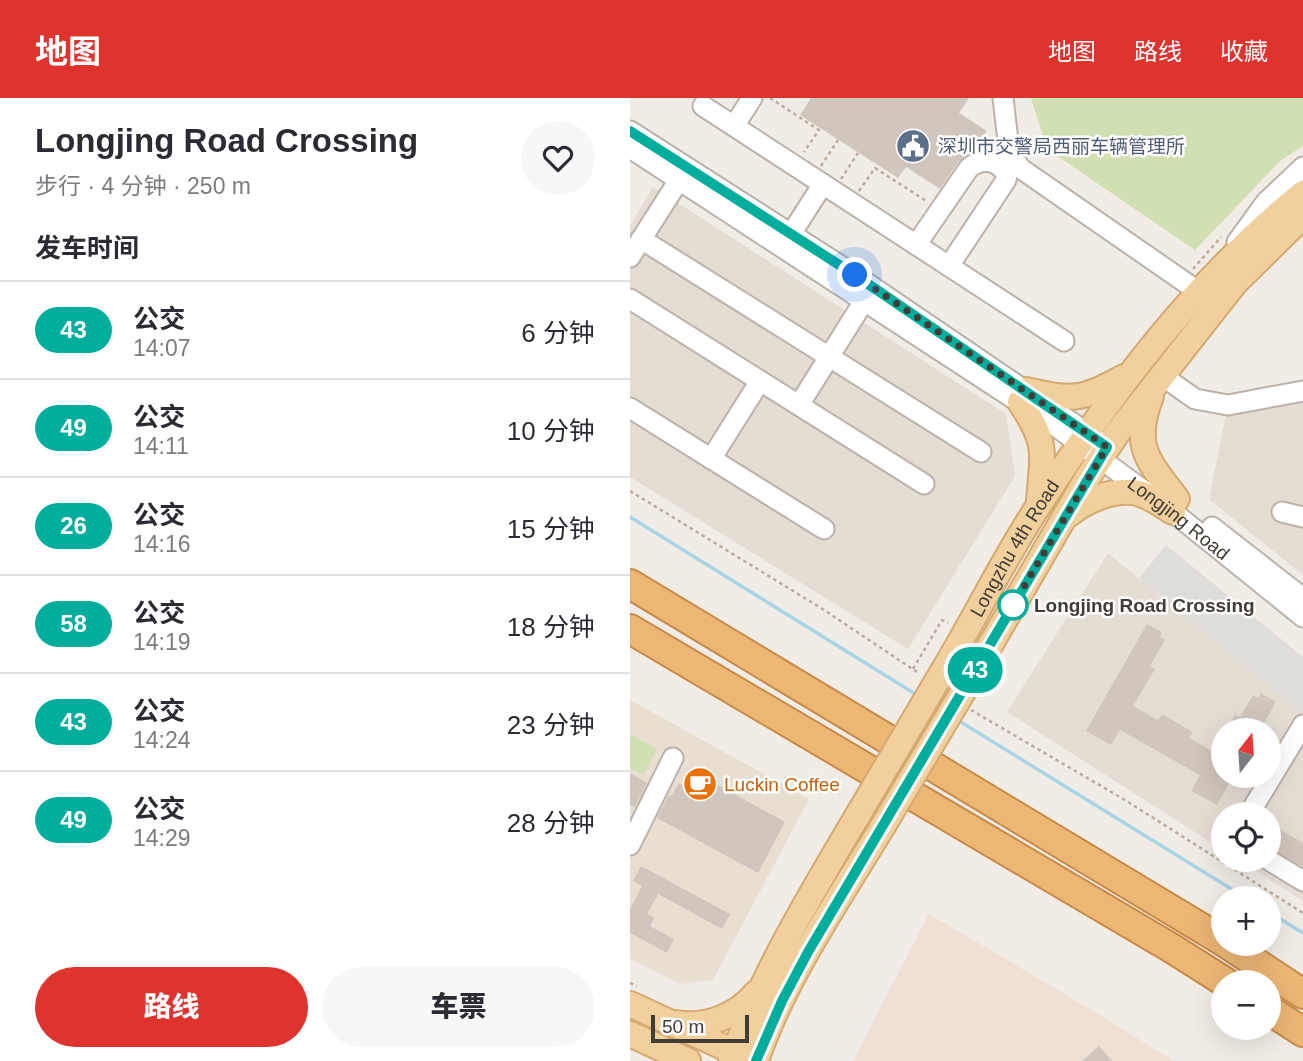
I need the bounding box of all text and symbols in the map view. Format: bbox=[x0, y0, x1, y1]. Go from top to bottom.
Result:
text: 地图 bbox=[35, 33, 101, 70]
text: 地图 bbox=[1048, 38, 1096, 65]
text: 路线 bbox=[1134, 38, 1182, 65]
text: 收藏 bbox=[1220, 38, 1268, 65]
button: heart bbox=[521, 121, 595, 195]
text: Longjing Road Crossing bbox=[35, 122, 418, 159]
public building icon: 深圳市交警局西丽车辆管理所 bbox=[894, 127, 932, 165]
place label: 深圳市交警局西丽车辆管理所 bbox=[938, 136, 1185, 157]
text: 步行 · 4 分钟 · 250 m bbox=[35, 173, 251, 199]
text: 发车时间 bbox=[35, 233, 139, 263]
your location bbox=[837, 257, 872, 292]
text: 公交 bbox=[133, 304, 185, 334]
text: 43 bbox=[60, 316, 87, 343]
text: 6 分钟 bbox=[521, 318, 595, 348]
text: 14:07 bbox=[133, 335, 191, 361]
text: 公交 bbox=[133, 402, 185, 432]
text: 49 bbox=[60, 414, 87, 441]
text: 10 分钟 bbox=[507, 416, 595, 446]
text: 14:11 bbox=[133, 433, 189, 459]
street label: Longjing Road bbox=[1124, 473, 1233, 564]
street label: Longzhu 4th Road bbox=[966, 476, 1063, 620]
text: 公交 bbox=[133, 500, 185, 530]
text: 26 bbox=[60, 512, 87, 539]
text: 15 分钟 bbox=[507, 514, 595, 544]
text: 14:16 bbox=[133, 531, 191, 557]
marker: Longjing Road Crossing bbox=[998, 590, 1028, 620]
place label: Longjing Road Crossing bbox=[1034, 595, 1255, 616]
text: 公交 bbox=[133, 598, 185, 628]
text: 58 bbox=[60, 610, 87, 637]
text: 18 分钟 bbox=[507, 612, 595, 642]
text: 14:19 bbox=[133, 629, 191, 655]
line badge: 43 bbox=[944, 647, 1006, 693]
text: 43 bbox=[962, 656, 988, 683]
text: 公交 bbox=[133, 696, 185, 726]
text: 43 bbox=[60, 708, 87, 735]
text: 23 分钟 bbox=[507, 710, 595, 740]
north arrow bbox=[1211, 718, 1281, 788]
map controls bbox=[1211, 718, 1281, 1040]
text: 14:24 bbox=[133, 727, 191, 753]
cafe icon: Luckin Coffee bbox=[681, 765, 719, 803]
place label: Luckin Coffee bbox=[724, 774, 840, 795]
text: 公交 bbox=[133, 794, 185, 824]
button: locate bbox=[1211, 802, 1281, 872]
text: 49 bbox=[60, 806, 87, 833]
text: 28 分钟 bbox=[507, 808, 595, 838]
text: 14:29 bbox=[133, 825, 191, 851]
button: + bbox=[1211, 886, 1281, 956]
button: 路线 bbox=[35, 967, 308, 1047]
button: 车票 bbox=[322, 967, 595, 1047]
button: − bbox=[1211, 970, 1281, 1040]
scale bar bbox=[651, 1012, 749, 1044]
text: 50 m bbox=[662, 1016, 704, 1037]

